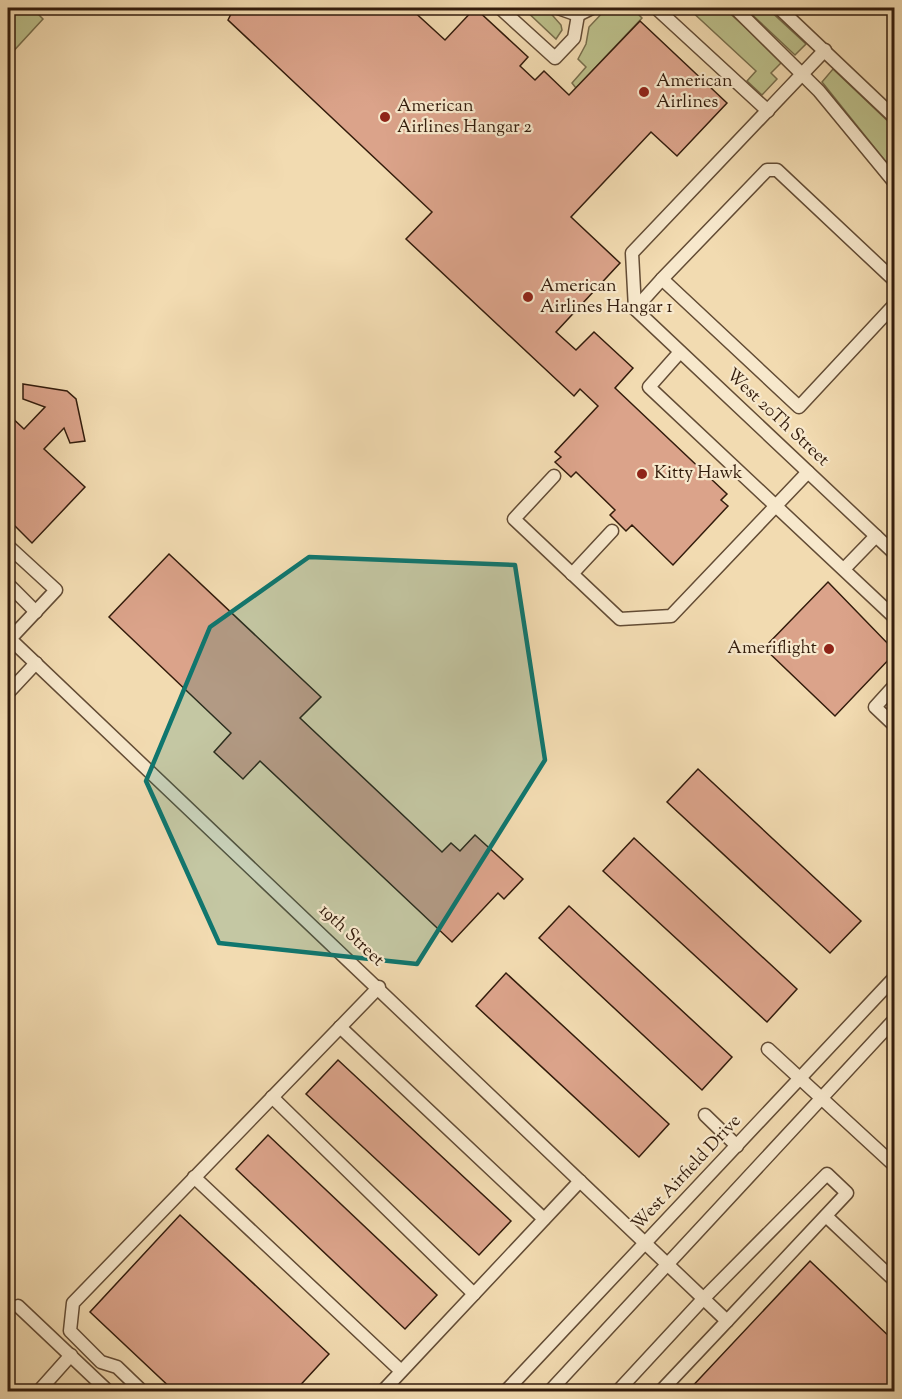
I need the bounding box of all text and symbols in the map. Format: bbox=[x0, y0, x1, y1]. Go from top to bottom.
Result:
place label: American Airlines bbox=[656, 69, 733, 116]
marker: American Airlines bbox=[637, 85, 651, 99]
place label: American Airlines Hangar 2 bbox=[397, 94, 533, 141]
marker: American Airlines Hangar 2 bbox=[378, 110, 392, 124]
place label: American Airlines Hangar 1 bbox=[540, 274, 673, 321]
marker: American Airlines Hangar 1 bbox=[521, 290, 535, 304]
street label: West 20Th Street bbox=[719, 363, 835, 473]
place label: Kitty Hawk bbox=[654, 461, 743, 487]
marker: Kitty Hawk bbox=[635, 467, 649, 481]
place label: Ameriflight bbox=[727, 636, 817, 662]
marker: Ameriflight bbox=[822, 642, 836, 656]
street label: 19th Street bbox=[312, 899, 390, 973]
street label: West Airfield Drive bbox=[626, 1109, 748, 1237]

